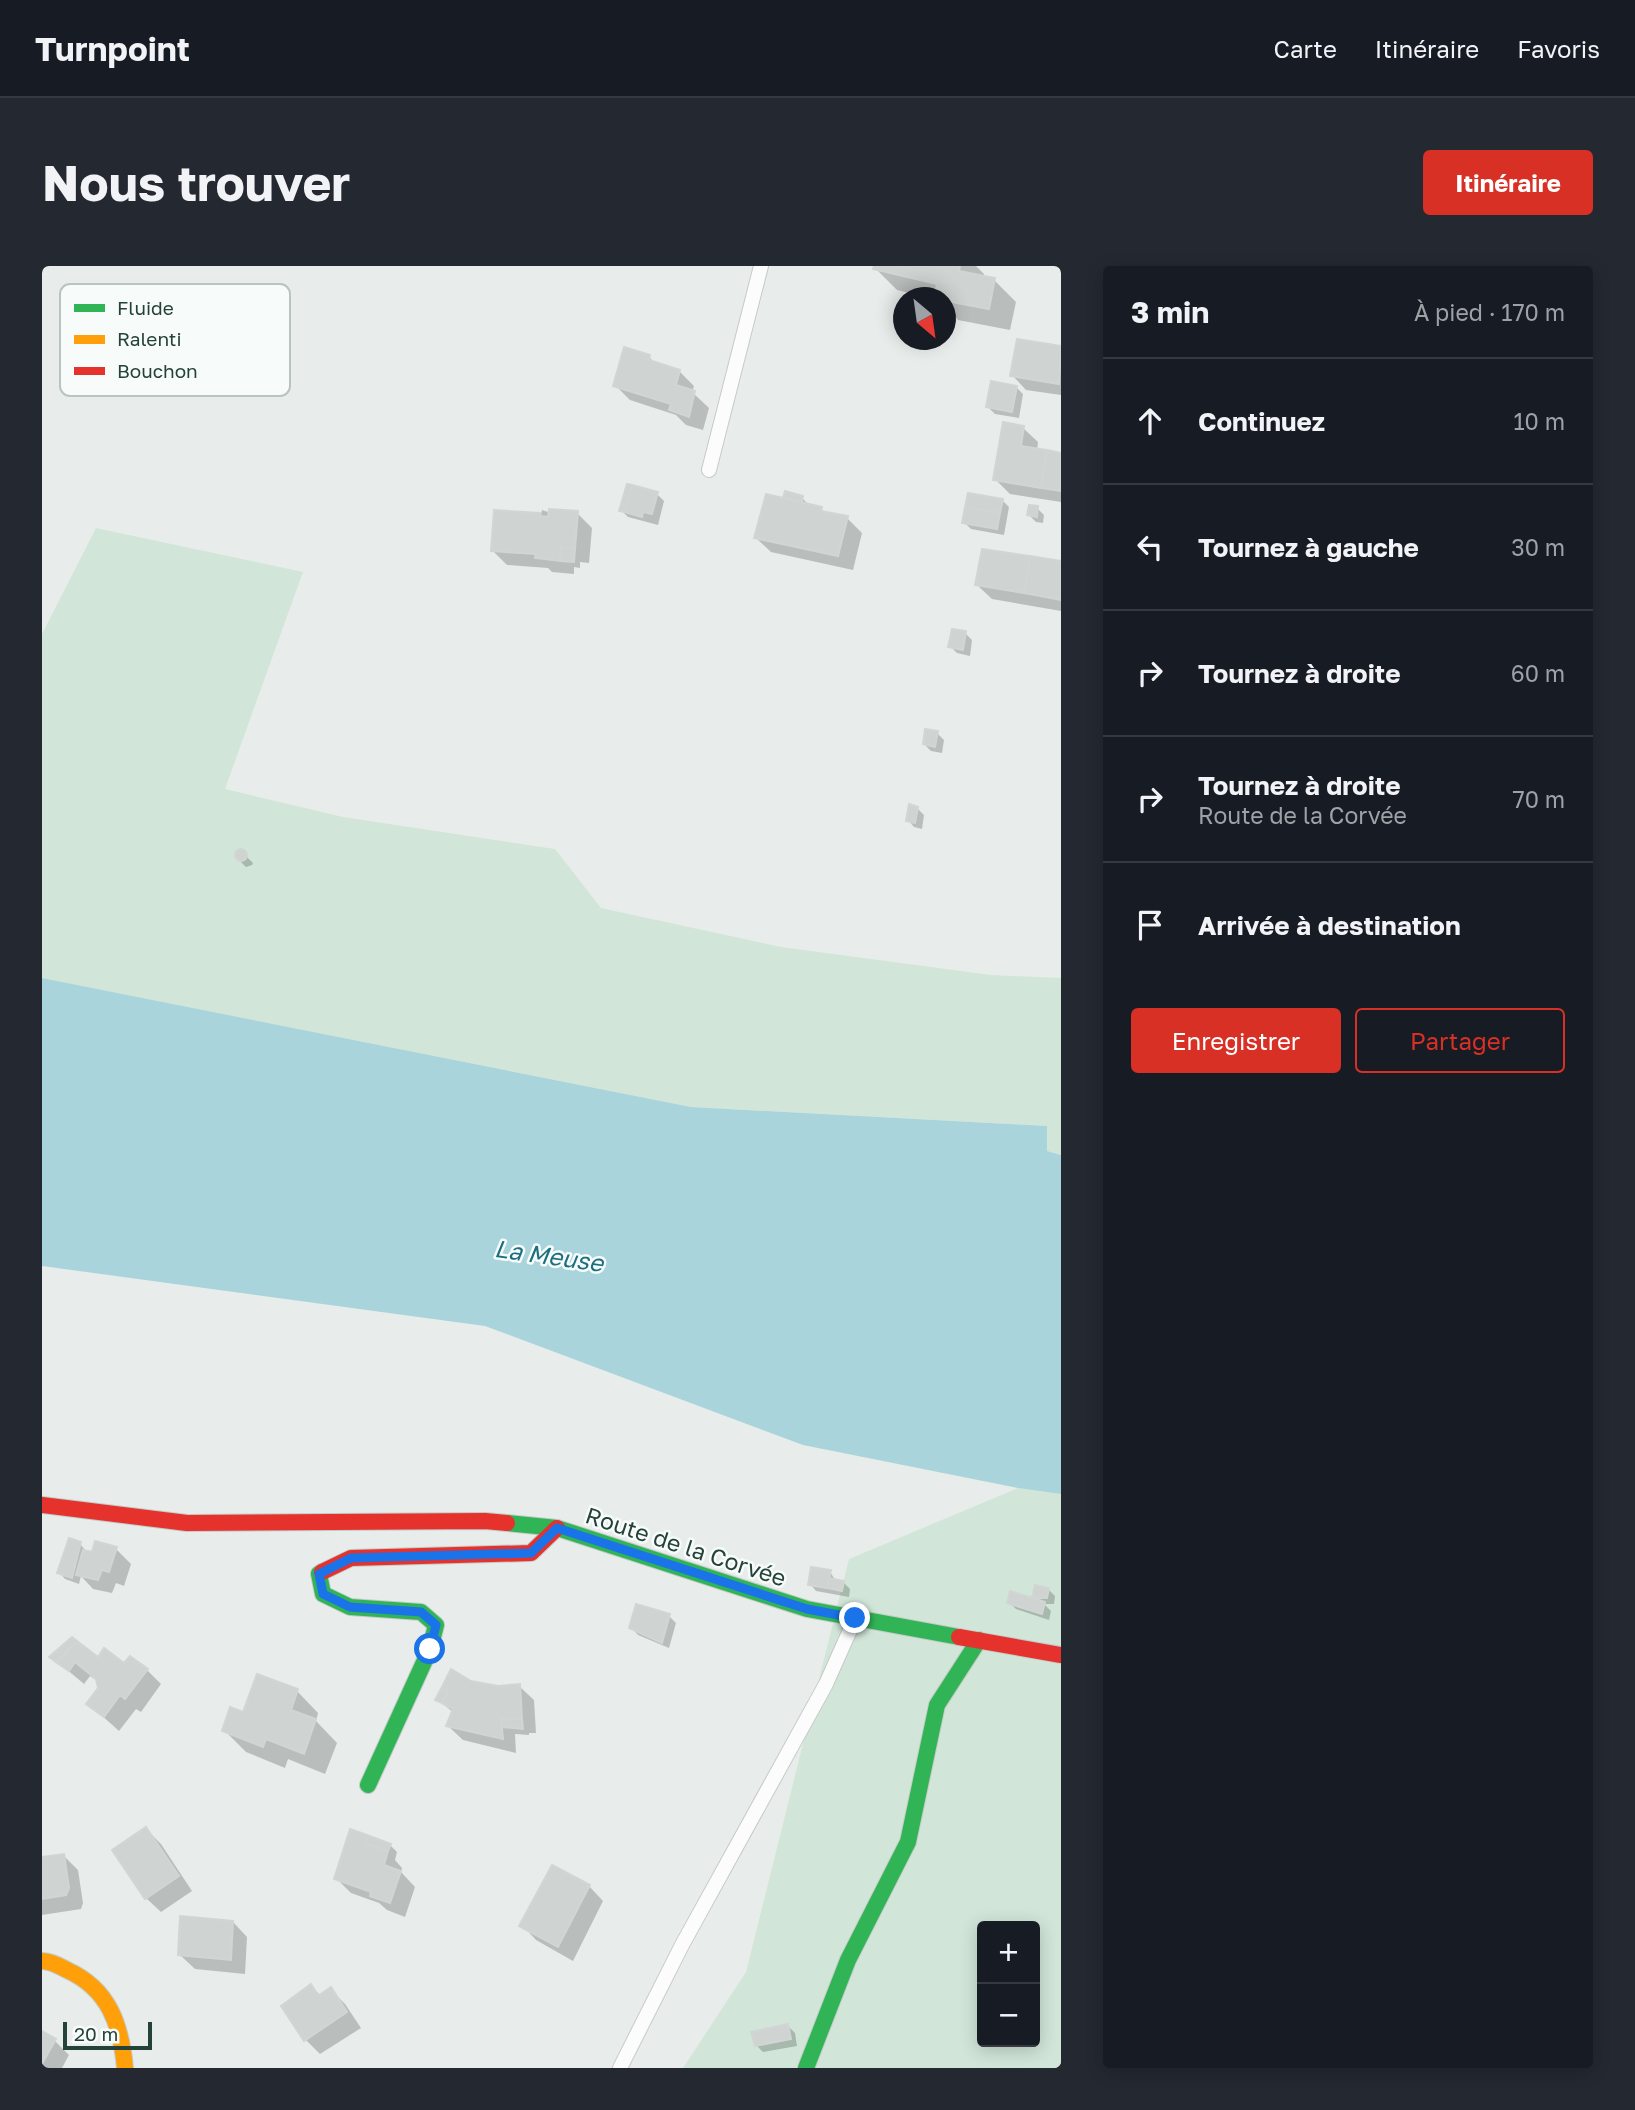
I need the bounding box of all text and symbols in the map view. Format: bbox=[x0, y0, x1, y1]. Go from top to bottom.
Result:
text: Turnpoint bbox=[35, 29, 190, 68]
text: Carte bbox=[1274, 34, 1337, 63]
text: Itinéraire bbox=[1375, 34, 1479, 63]
text: Favoris bbox=[1517, 34, 1600, 63]
button: Itinéraire bbox=[1423, 150, 1593, 215]
text: Nous trouver bbox=[42, 153, 350, 212]
legend bbox=[60, 284, 290, 396]
north arrow bbox=[893, 287, 956, 350]
text: 3 min bbox=[1131, 294, 1209, 330]
text: Fluide bbox=[117, 296, 174, 319]
text: À pied · 170 m bbox=[1414, 298, 1565, 326]
text: Ralenti bbox=[117, 327, 182, 350]
text: Bouchon bbox=[117, 359, 198, 382]
icon: ahead bbox=[1131, 402, 1169, 440]
text: Continuez bbox=[1198, 406, 1325, 437]
text: 10 m bbox=[1513, 407, 1565, 435]
icon: left bbox=[1131, 528, 1169, 566]
text: Tournez à gauche bbox=[1198, 532, 1419, 563]
text: 30 m bbox=[1511, 533, 1565, 561]
icon: right bbox=[1131, 654, 1169, 692]
text: Tournez à droite bbox=[1198, 658, 1401, 689]
text: 60 m bbox=[1511, 659, 1565, 687]
text: Tournez à droite bbox=[1198, 770, 1401, 801]
icon: right bbox=[1131, 780, 1169, 818]
text: 70 m bbox=[1512, 785, 1565, 813]
text: Route de la Corvée bbox=[1198, 801, 1407, 829]
icon: arrive bbox=[1131, 906, 1169, 944]
text: Arrivée à destination bbox=[1198, 910, 1461, 941]
button: Enregistrer bbox=[1131, 1008, 1341, 1073]
button: Partager bbox=[1355, 1008, 1565, 1073]
water label: La Meuse bbox=[493, 1233, 607, 1277]
street label: Route de la Corvée bbox=[582, 1500, 790, 1592]
route end bbox=[839, 1602, 870, 1633]
route start bbox=[414, 1633, 445, 1664]
map controls bbox=[977, 1921, 1040, 2047]
button: + bbox=[977, 1921, 1040, 1984]
button: − bbox=[977, 1984, 1040, 2047]
scale bar bbox=[63, 2019, 152, 2051]
text: 20 m bbox=[74, 2022, 118, 2045]

